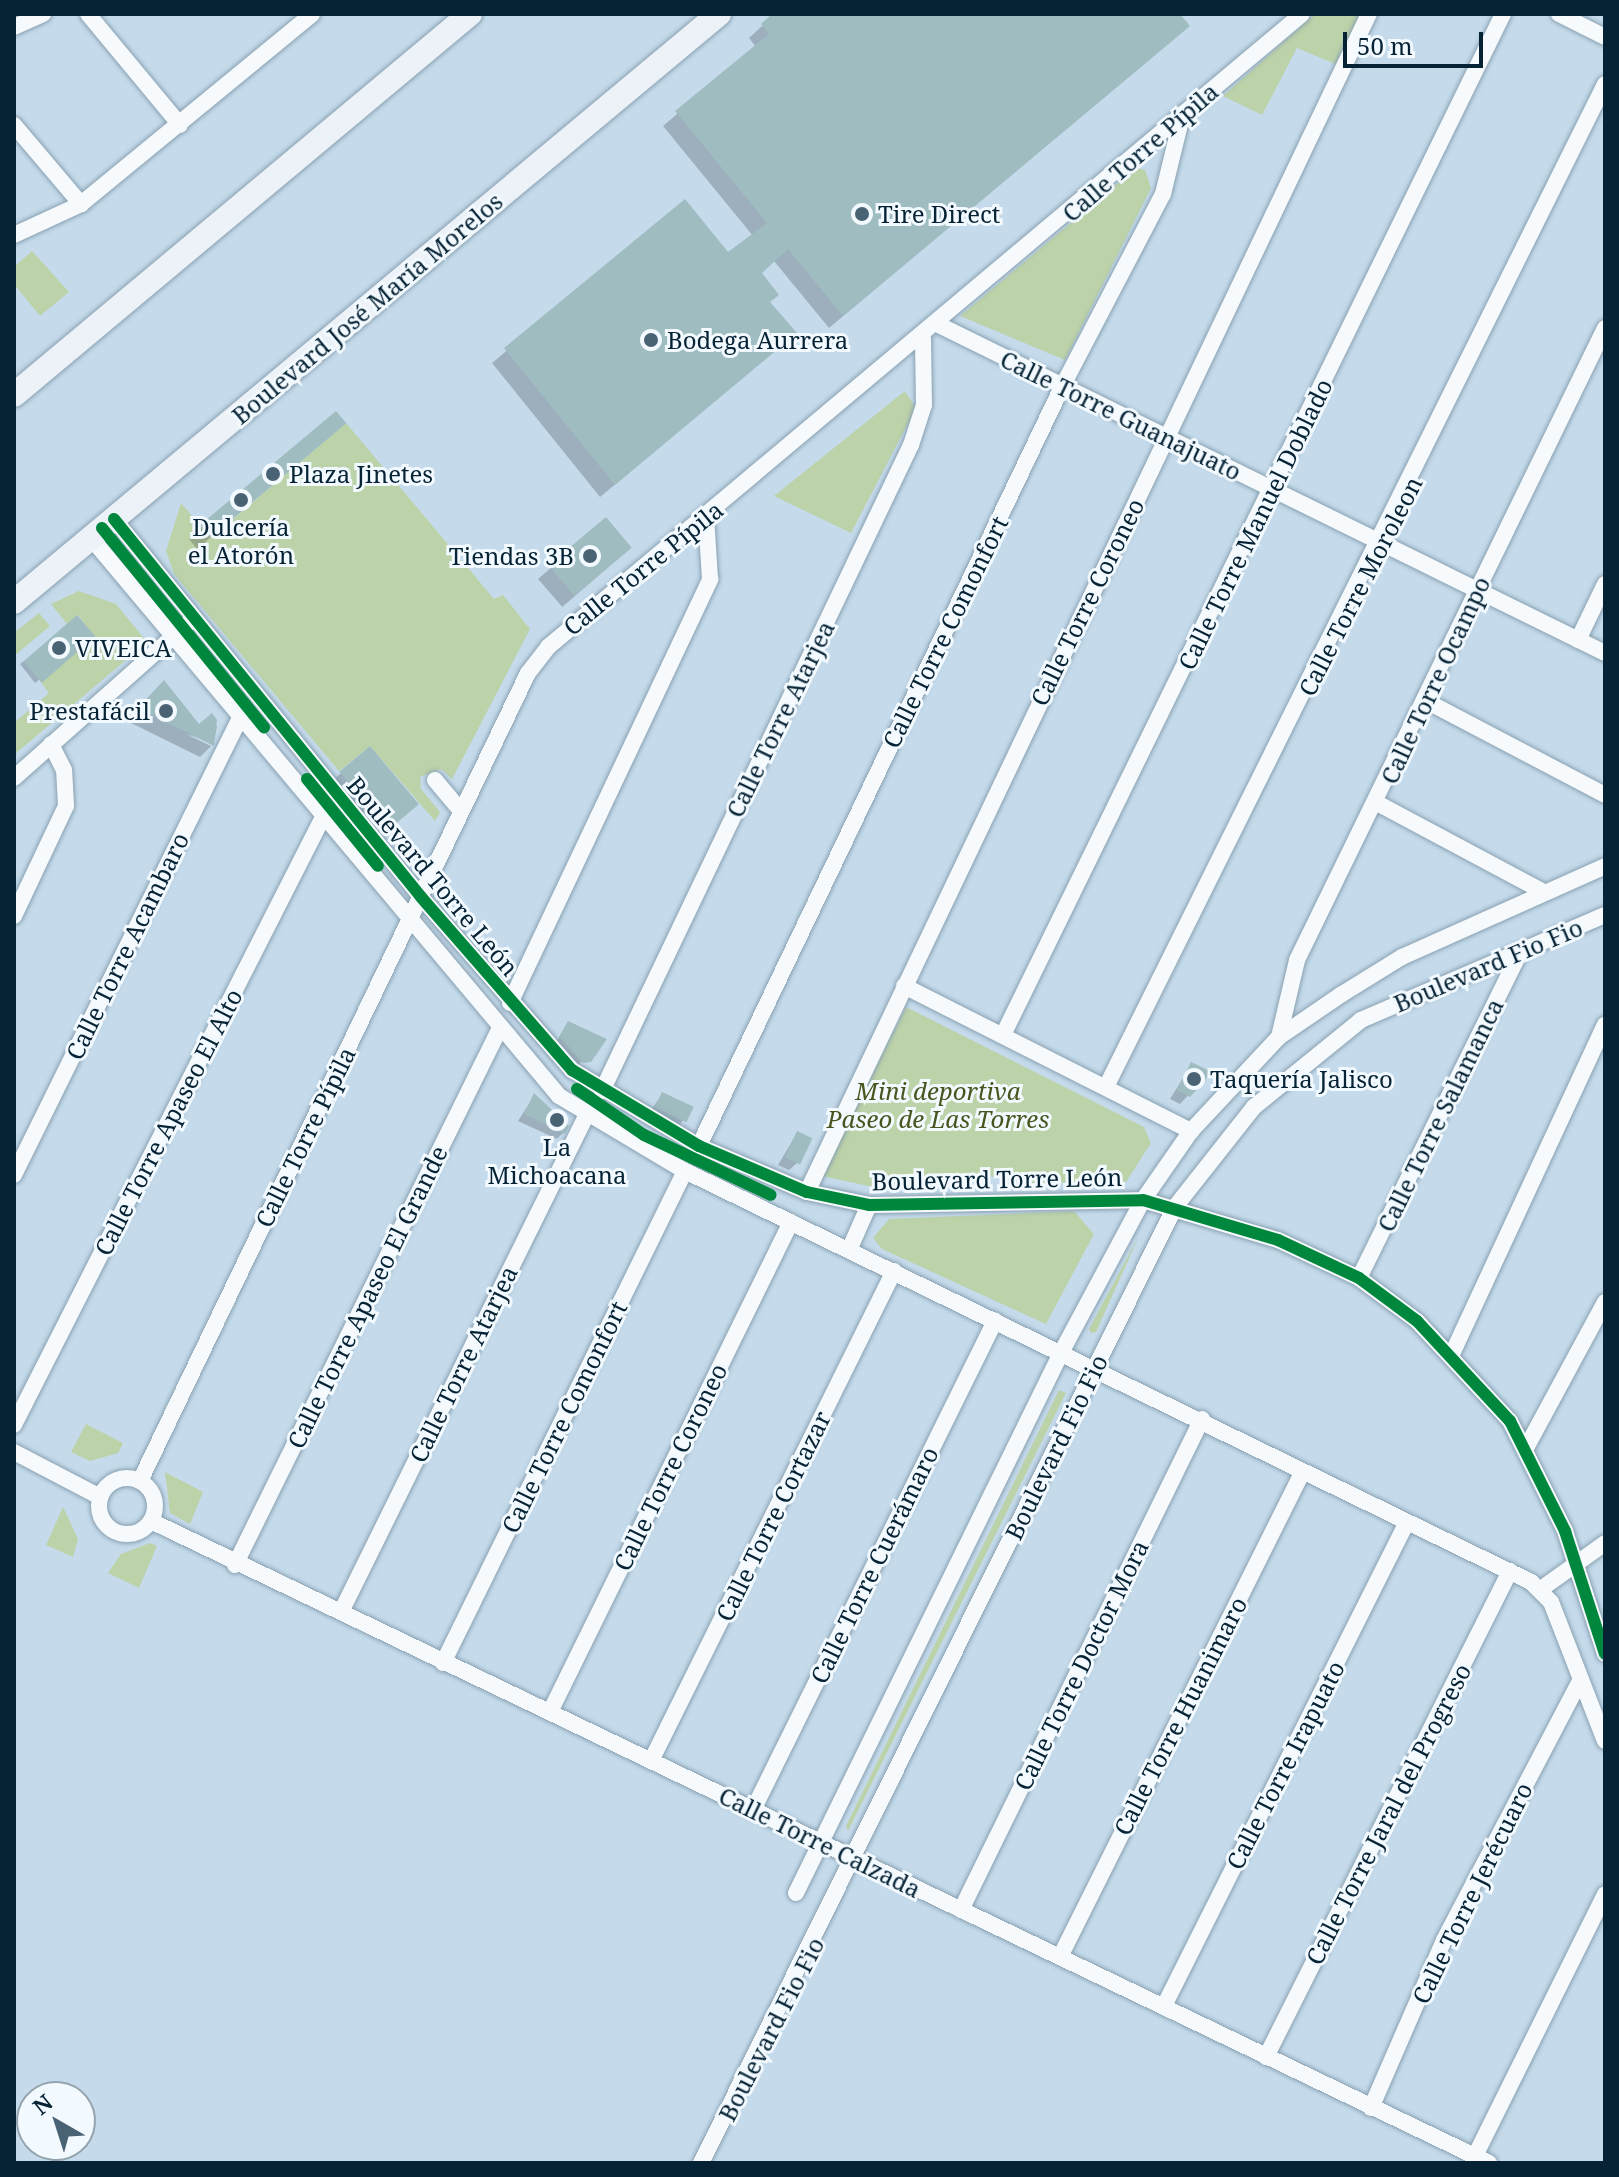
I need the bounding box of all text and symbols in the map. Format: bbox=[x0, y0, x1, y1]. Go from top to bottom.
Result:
scale bar bbox=[1347, 16, 1487, 66]
text: 50 m bbox=[1357, 29, 1413, 62]
street label: Calle Torre Pípila bbox=[1056, 77, 1224, 227]
street label: Boulevard José María Morelos bbox=[226, 186, 508, 430]
place label: Tire Direct bbox=[878, 200, 1000, 228]
marker: Tire Direct bbox=[853, 205, 871, 223]
place label: Bodega Aurrera bbox=[667, 326, 848, 354]
marker: Bodega Aurrera bbox=[642, 331, 660, 349]
street label: Calle Torre Guanajuato bbox=[996, 344, 1246, 486]
street label: Calle Torre Manuel Doblado bbox=[1172, 374, 1338, 674]
place label: Plaza Jinetes bbox=[289, 460, 433, 488]
marker: Plaza Jinetes bbox=[264, 465, 282, 483]
street label: Calle Torre Moroleon bbox=[1292, 471, 1428, 701]
marker: Dulcería el Atorón bbox=[232, 491, 250, 509]
street label: Calle Torre Coroneo bbox=[1024, 494, 1150, 710]
street label: Calle Torre Pípila bbox=[557, 495, 729, 641]
street label: Calle Torre Comonfort bbox=[876, 511, 1014, 753]
place label: Dulcería el Atorón bbox=[188, 513, 294, 569]
place label: Tiendas 3B bbox=[449, 542, 574, 570]
marker: Tiendas 3B bbox=[581, 547, 599, 565]
street label: Calle Torre Ocampo bbox=[1374, 572, 1496, 788]
street label: Calle Torre Atarjea bbox=[720, 616, 840, 822]
place label: VIVEICA bbox=[75, 634, 172, 662]
marker: VIVEICA bbox=[50, 639, 68, 657]
place label: Prestafácil bbox=[29, 697, 150, 725]
marker: Prestafácil bbox=[157, 702, 175, 720]
street label: Boulevard Torre León bbox=[341, 771, 525, 981]
street label: Calle Torre Acambaro bbox=[59, 828, 195, 1064]
street label: Boulevard Fio Fio bbox=[1389, 912, 1587, 1018]
street label: Calle Torre Apaseo El Alto bbox=[88, 984, 248, 1260]
street label: Calle Torre Salamanca bbox=[1371, 994, 1509, 1236]
street label: Calle Torre Pípila bbox=[249, 1042, 361, 1232]
place label: Taquería Jalisco bbox=[1210, 1065, 1393, 1093]
marker: Taquería Jalisco bbox=[1185, 1070, 1203, 1088]
park label: Mini deportiva Paseo de Las Torres bbox=[827, 1077, 1049, 1133]
marker: La Michoacana bbox=[548, 1111, 566, 1129]
place label: La Michoacana bbox=[488, 1133, 626, 1189]
street label: Calle Torre Apaseo El Grande bbox=[281, 1141, 453, 1453]
street label: Boulevard Torre León bbox=[871, 1162, 1123, 1196]
street label: Calle Torre Atarjea bbox=[403, 1261, 523, 1467]
street label: Calle Torre Comonfort bbox=[495, 1296, 633, 1538]
street label: Boulevard Fio Fio bbox=[999, 1350, 1113, 1544]
street label: Calle Torre Coroneo bbox=[607, 1359, 733, 1575]
street label: Calle Torre Cortazar bbox=[710, 1406, 836, 1626]
street label: Calle Torre Cuerámaro bbox=[804, 1442, 944, 1688]
street label: Calle Torre Doctor Mora bbox=[1008, 1535, 1154, 1795]
street label: Calle Torre Huanimaro bbox=[1107, 1592, 1253, 1840]
street label: Calle Torre Irapuato bbox=[1220, 1656, 1350, 1874]
street label: Calle Torre Jaral del Progreso bbox=[1299, 1659, 1477, 1969]
street label: Calle Torre Jerécuaro bbox=[1406, 1778, 1538, 2008]
street label: Calle Torre Calzada bbox=[714, 1781, 926, 1903]
street label: Boulevard Fio Fio bbox=[712, 1932, 830, 2126]
north arrow bbox=[16, 2081, 96, 2161]
text: N bbox=[26, 2087, 58, 2121]

